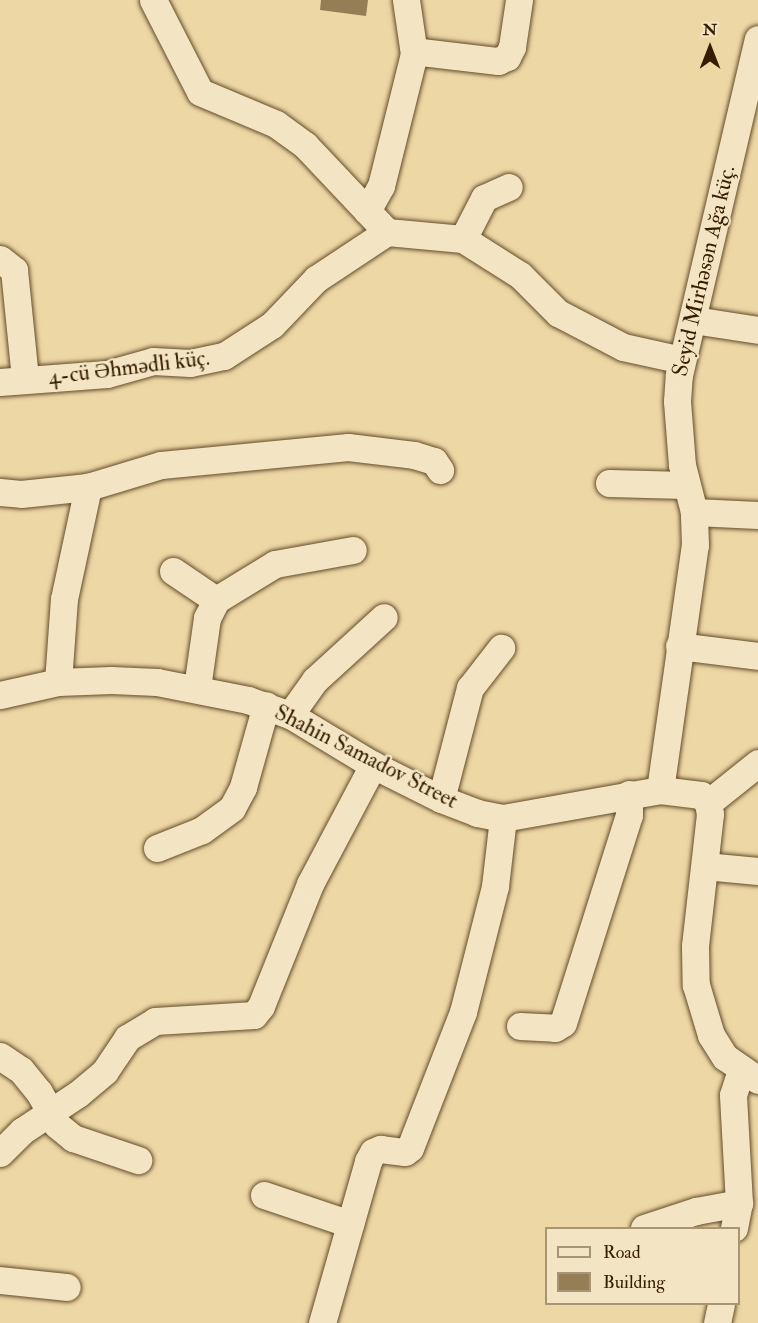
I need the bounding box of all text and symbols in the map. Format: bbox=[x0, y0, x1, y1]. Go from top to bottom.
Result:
north arrow bbox=[680, 18, 740, 78]
text: N bbox=[703, 20, 717, 40]
street label: Seyid Mirhəsən Ağa küç. bbox=[667, 163, 741, 379]
street label: 4-cü Əhmədli küç. bbox=[47, 345, 211, 391]
street label: Shahin Samadov Street bbox=[270, 699, 462, 815]
legend bbox=[545, 1227, 740, 1305]
text: Road bbox=[603, 1241, 641, 1264]
text: Building bbox=[603, 1271, 665, 1294]

